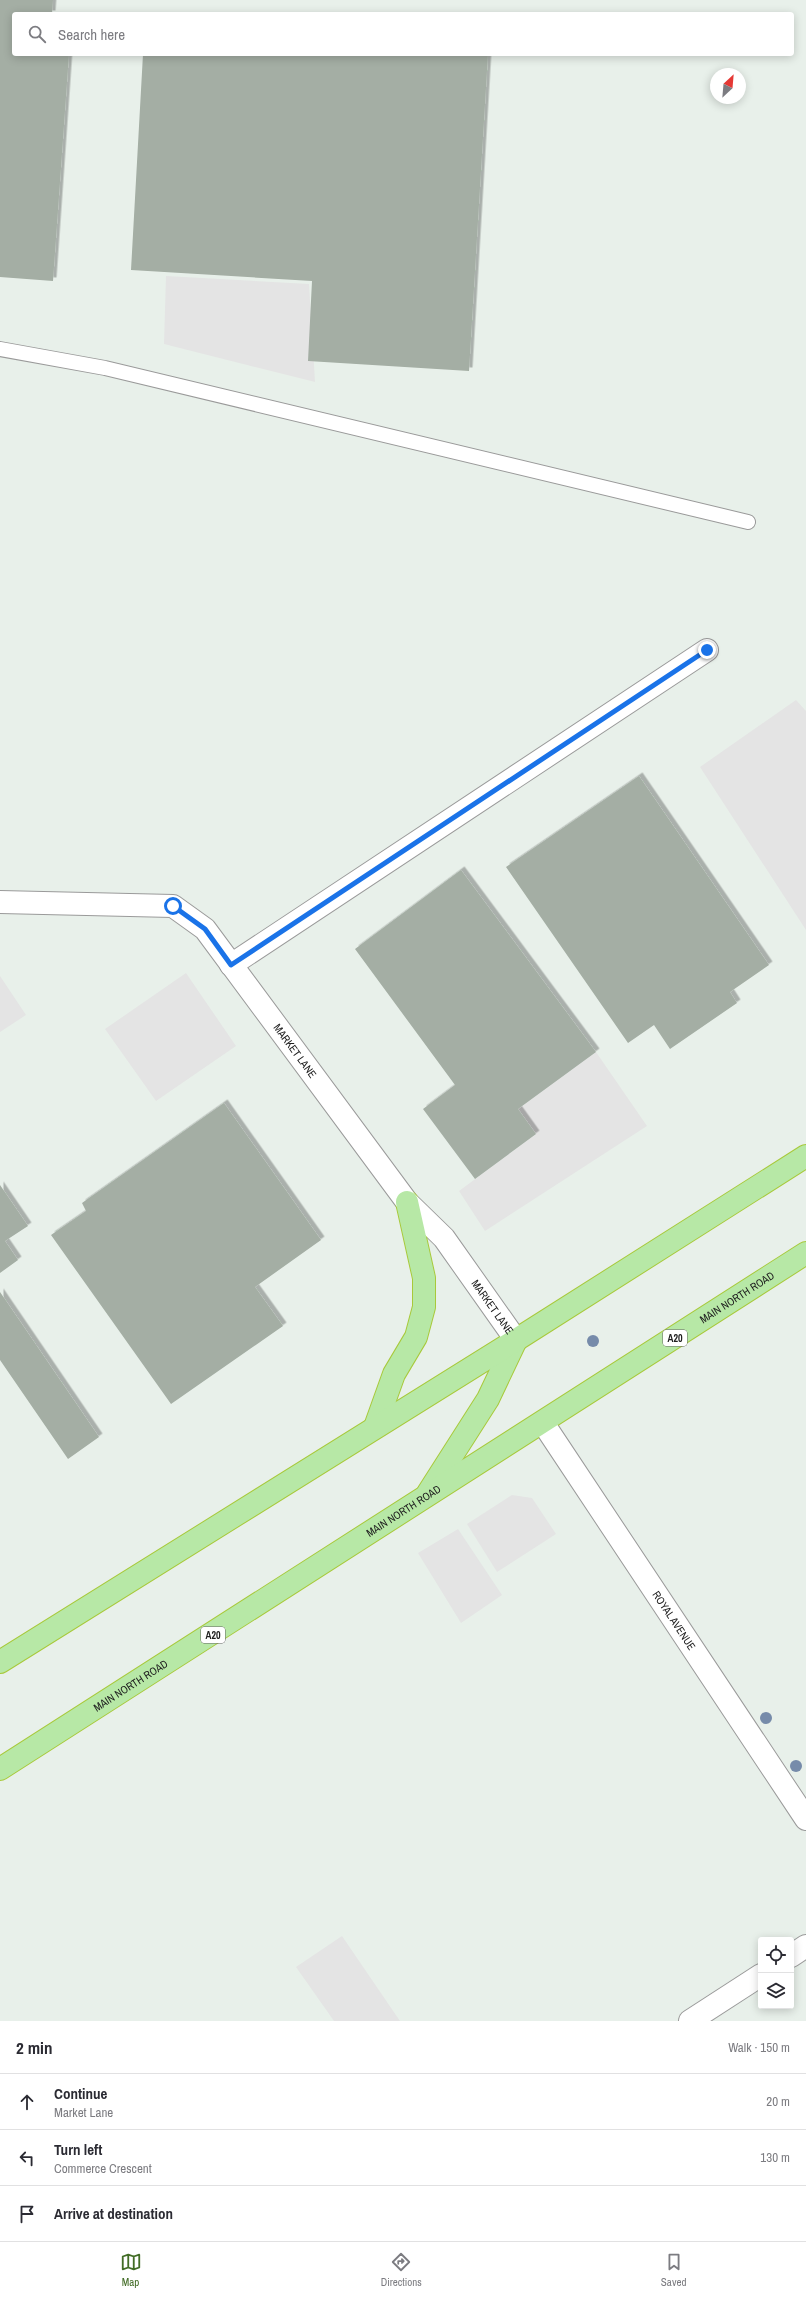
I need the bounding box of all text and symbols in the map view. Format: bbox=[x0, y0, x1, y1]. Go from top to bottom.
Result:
search box bbox=[12, 12, 794, 56]
icon: search bbox=[26, 23, 48, 45]
text: Search here bbox=[58, 24, 125, 45]
north arrow bbox=[710, 68, 746, 104]
route end bbox=[698, 641, 716, 659]
route start bbox=[164, 897, 182, 915]
street label: MARKET LANE bbox=[271, 1021, 320, 1081]
street label: MAIN NORTH ROAD bbox=[697, 1268, 777, 1326]
street label: MARKET LANE bbox=[469, 1277, 517, 1337]
road number: A20 bbox=[663, 1330, 687, 1346]
street label: MAIN NORTH ROAD bbox=[364, 1482, 443, 1540]
street label: ROYAL AVENUE bbox=[649, 1588, 699, 1653]
road number: A20 bbox=[201, 1627, 225, 1643]
street label: MAIN NORTH ROAD bbox=[91, 1656, 170, 1714]
map controls bbox=[758, 1937, 794, 2009]
button: locate bbox=[758, 1937, 794, 1973]
button: layers bbox=[758, 1973, 794, 2009]
text: 2 min bbox=[16, 2036, 52, 2059]
text: Walk · 150 m bbox=[728, 2039, 790, 2056]
text: Continue bbox=[54, 2083, 107, 2104]
icon: ahead bbox=[16, 2091, 38, 2113]
text: 20 m bbox=[766, 2093, 790, 2110]
text: Market Lane bbox=[54, 2104, 113, 2121]
text: Turn left bbox=[54, 2139, 102, 2160]
icon: left bbox=[16, 2147, 38, 2169]
text: 130 m bbox=[760, 2149, 790, 2166]
text: Commerce Crescent bbox=[54, 2160, 152, 2177]
icon: arrive bbox=[16, 2203, 38, 2225]
text: Arrive at destination bbox=[54, 2203, 173, 2224]
tab: Map bbox=[120, 2251, 142, 2289]
tab: Directions bbox=[381, 2251, 422, 2289]
tab: Saved bbox=[661, 2251, 686, 2289]

